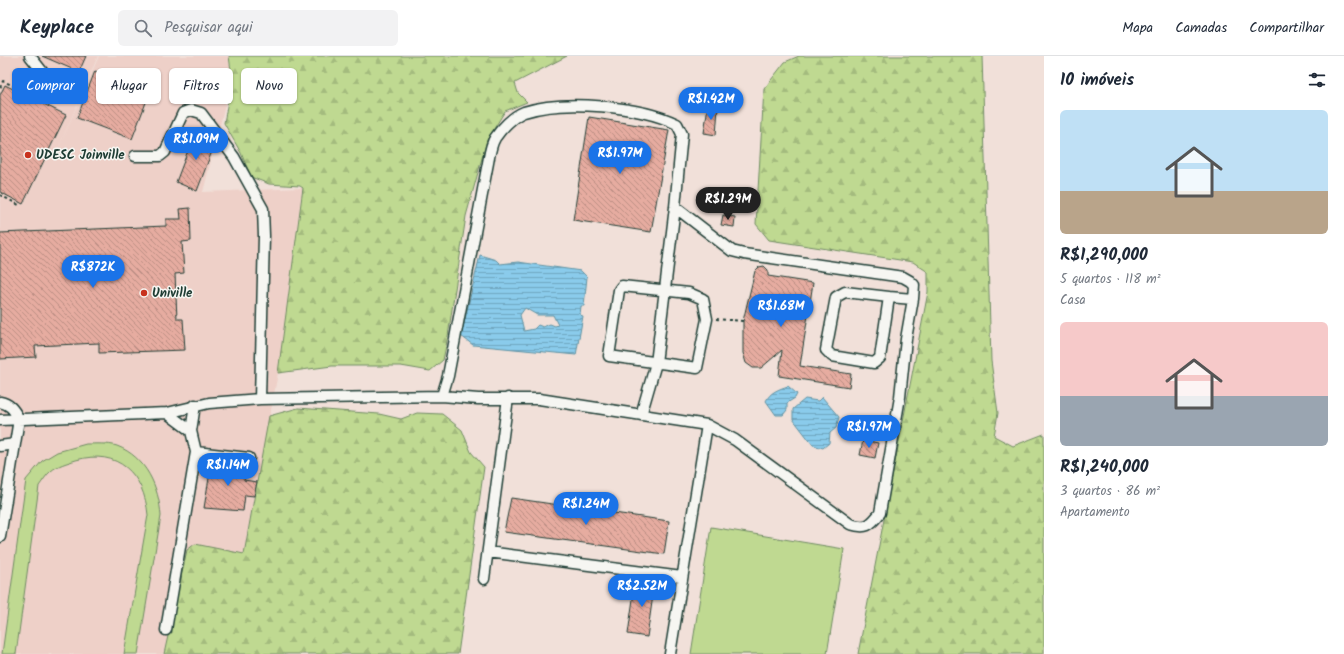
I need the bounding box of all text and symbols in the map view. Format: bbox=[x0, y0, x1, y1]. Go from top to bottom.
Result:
search box bbox=[118, 10, 398, 46]
text: Keyplace bbox=[20, 13, 94, 43]
text: Pesquisar aqui bbox=[164, 16, 253, 40]
icon: search bbox=[132, 17, 154, 39]
text: Mapa bbox=[1122, 17, 1153, 39]
text: Camadas bbox=[1175, 17, 1227, 39]
text: Compartilhar bbox=[1249, 17, 1324, 39]
text: 10 imóveis bbox=[1060, 67, 1134, 94]
chip: Comprar bbox=[12, 68, 88, 104]
chip: Alugar bbox=[96, 68, 161, 104]
chip: Filtros bbox=[169, 68, 233, 104]
chip: Novo bbox=[241, 68, 297, 104]
icon: filters bbox=[1306, 69, 1328, 91]
pin: R$1.42M bbox=[674, 87, 748, 121]
text: R$1.42M bbox=[687, 89, 735, 110]
pin: R$1.09M bbox=[159, 127, 233, 161]
text: R$1.09M bbox=[173, 129, 219, 150]
icon: home bbox=[1158, 136, 1230, 208]
pin: R$1.97M bbox=[583, 141, 657, 175]
text: R$1.97M bbox=[597, 143, 643, 164]
place label: UDESC Joinville bbox=[36, 145, 125, 166]
marker: UDESC Joinville bbox=[23, 150, 33, 160]
pin: R$1.29M bbox=[691, 187, 765, 221]
text: R$1.29M bbox=[705, 189, 751, 210]
text: R$1,290,000 bbox=[1060, 242, 1148, 269]
pin: R$872K bbox=[60, 255, 126, 289]
text: R$872K bbox=[71, 257, 115, 278]
text: 5 quartos · 118 m² bbox=[1060, 269, 1161, 290]
place label: Univille bbox=[152, 283, 193, 304]
marker: Univille bbox=[139, 288, 149, 298]
text: Casa bbox=[1060, 290, 1086, 311]
pin: R$1.68M bbox=[744, 294, 818, 328]
text: R$1.68M bbox=[757, 296, 805, 317]
icon: home bbox=[1158, 348, 1230, 420]
pin: R$1.97M bbox=[832, 415, 906, 449]
text: R$1.97M bbox=[846, 417, 892, 438]
pin: R$1.14M bbox=[191, 453, 265, 487]
text: R$1,240,000 bbox=[1060, 454, 1148, 481]
text: R$1.14M bbox=[206, 455, 250, 476]
text: 3 quartos · 86 m² bbox=[1060, 481, 1160, 502]
pin: R$1.24M bbox=[549, 492, 623, 526]
text: R$1.24M bbox=[562, 494, 610, 515]
text: Apartamento bbox=[1060, 502, 1130, 523]
pin: R$2.52M bbox=[605, 574, 679, 608]
text: R$2.52M bbox=[617, 576, 667, 597]

